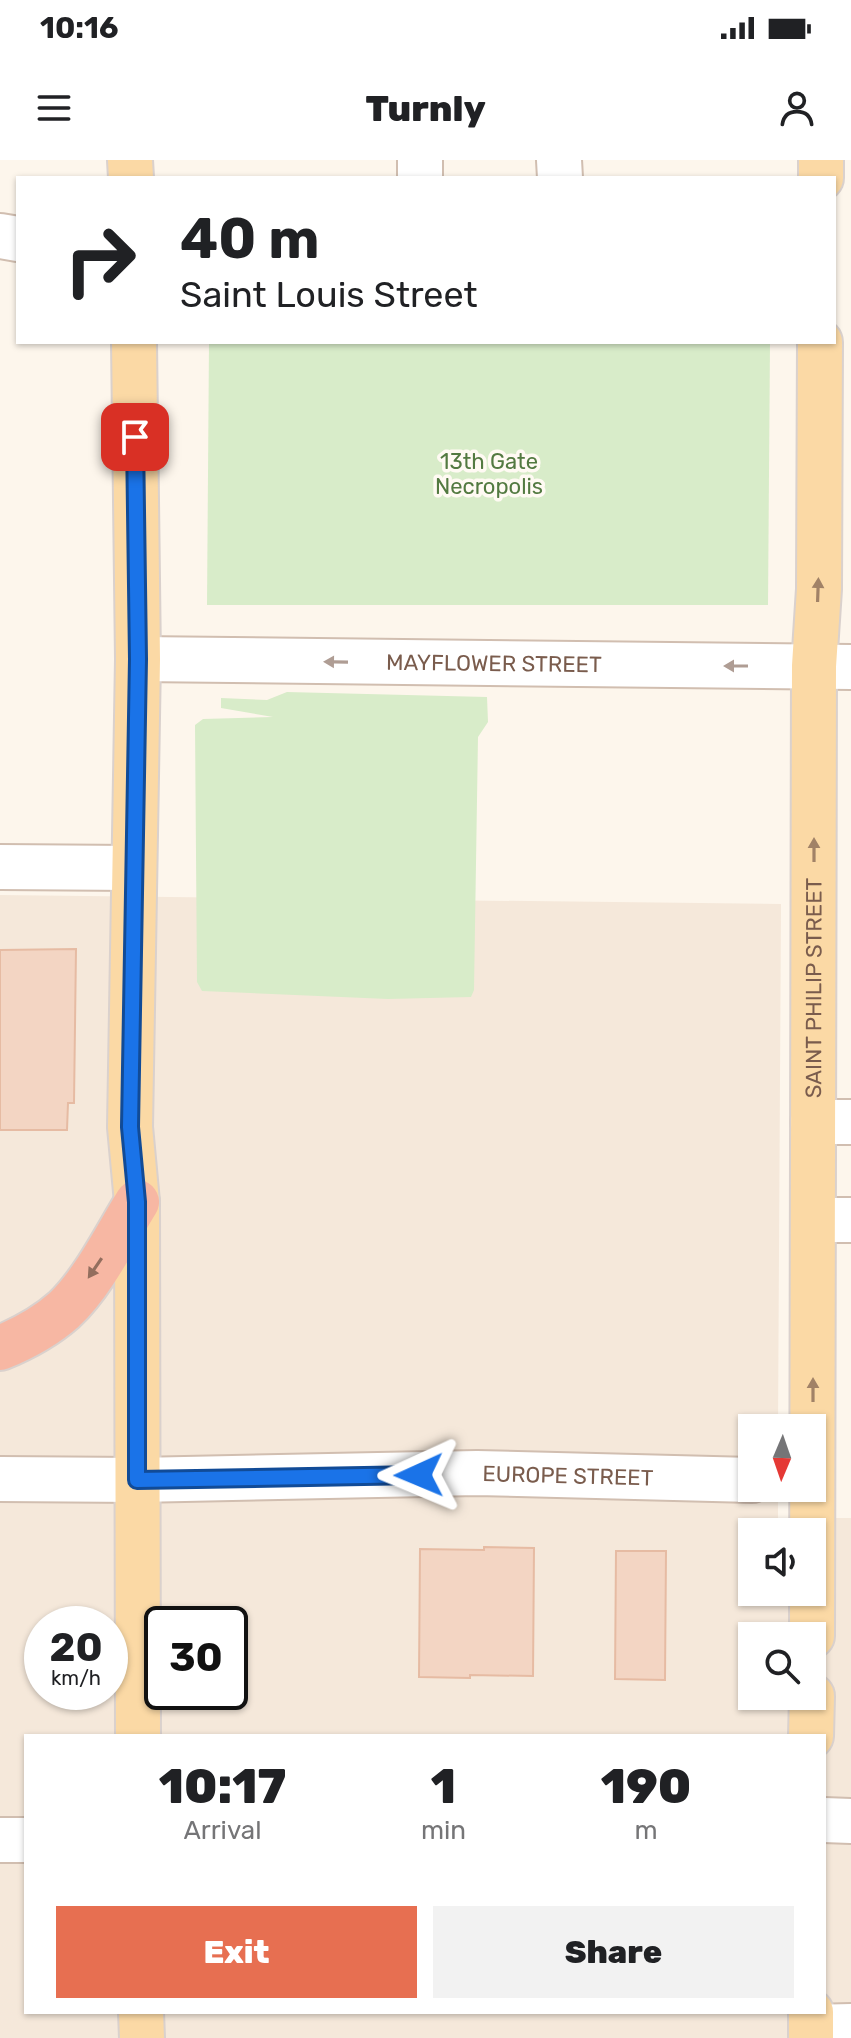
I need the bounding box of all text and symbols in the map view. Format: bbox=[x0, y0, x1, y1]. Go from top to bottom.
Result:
text: 10:16 bbox=[40, 10, 119, 46]
icon: menu bbox=[32, 86, 76, 130]
icon: person bbox=[775, 86, 819, 130]
text: Turnly bbox=[365, 87, 486, 130]
text: 40 m bbox=[180, 206, 320, 272]
icon: right bbox=[48, 208, 152, 312]
text: Saint Louis Street bbox=[180, 273, 478, 316]
pin bbox=[101, 403, 169, 471]
icon: arrive bbox=[113, 415, 157, 459]
park label: 13th Gate Necropolis bbox=[435, 448, 543, 500]
one-way arrow bbox=[812, 577, 825, 602]
street label: MAYFLOWER STREET bbox=[386, 648, 602, 678]
one-way arrow bbox=[323, 656, 348, 668]
one-way arrow bbox=[723, 660, 748, 672]
one-way arrow bbox=[808, 837, 820, 862]
street label: SAINT PHILIP STREET bbox=[800, 877, 827, 1098]
one-way arrow bbox=[88, 1258, 103, 1279]
one-way arrow bbox=[807, 1377, 819, 1402]
north arrow bbox=[738, 1414, 826, 1502]
map controls bbox=[738, 1414, 826, 1710]
position arrow bbox=[377, 1433, 461, 1517]
street label: EUROPE STREET bbox=[482, 1460, 654, 1491]
button: sound bbox=[738, 1518, 826, 1606]
speed limit sign: 30 bbox=[144, 1606, 248, 1710]
button: search bbox=[738, 1622, 826, 1710]
text: 20 bbox=[49, 1624, 103, 1671]
text: km/h bbox=[51, 1666, 101, 1690]
text: 10:17 bbox=[159, 1758, 286, 1815]
text: 1 bbox=[431, 1758, 456, 1815]
text: 190 bbox=[601, 1758, 691, 1815]
text: Arrival bbox=[183, 1815, 261, 1846]
text: min bbox=[421, 1815, 466, 1846]
text: m bbox=[634, 1815, 658, 1846]
button: Exit bbox=[56, 1906, 417, 1998]
button: Share bbox=[433, 1906, 794, 1998]

